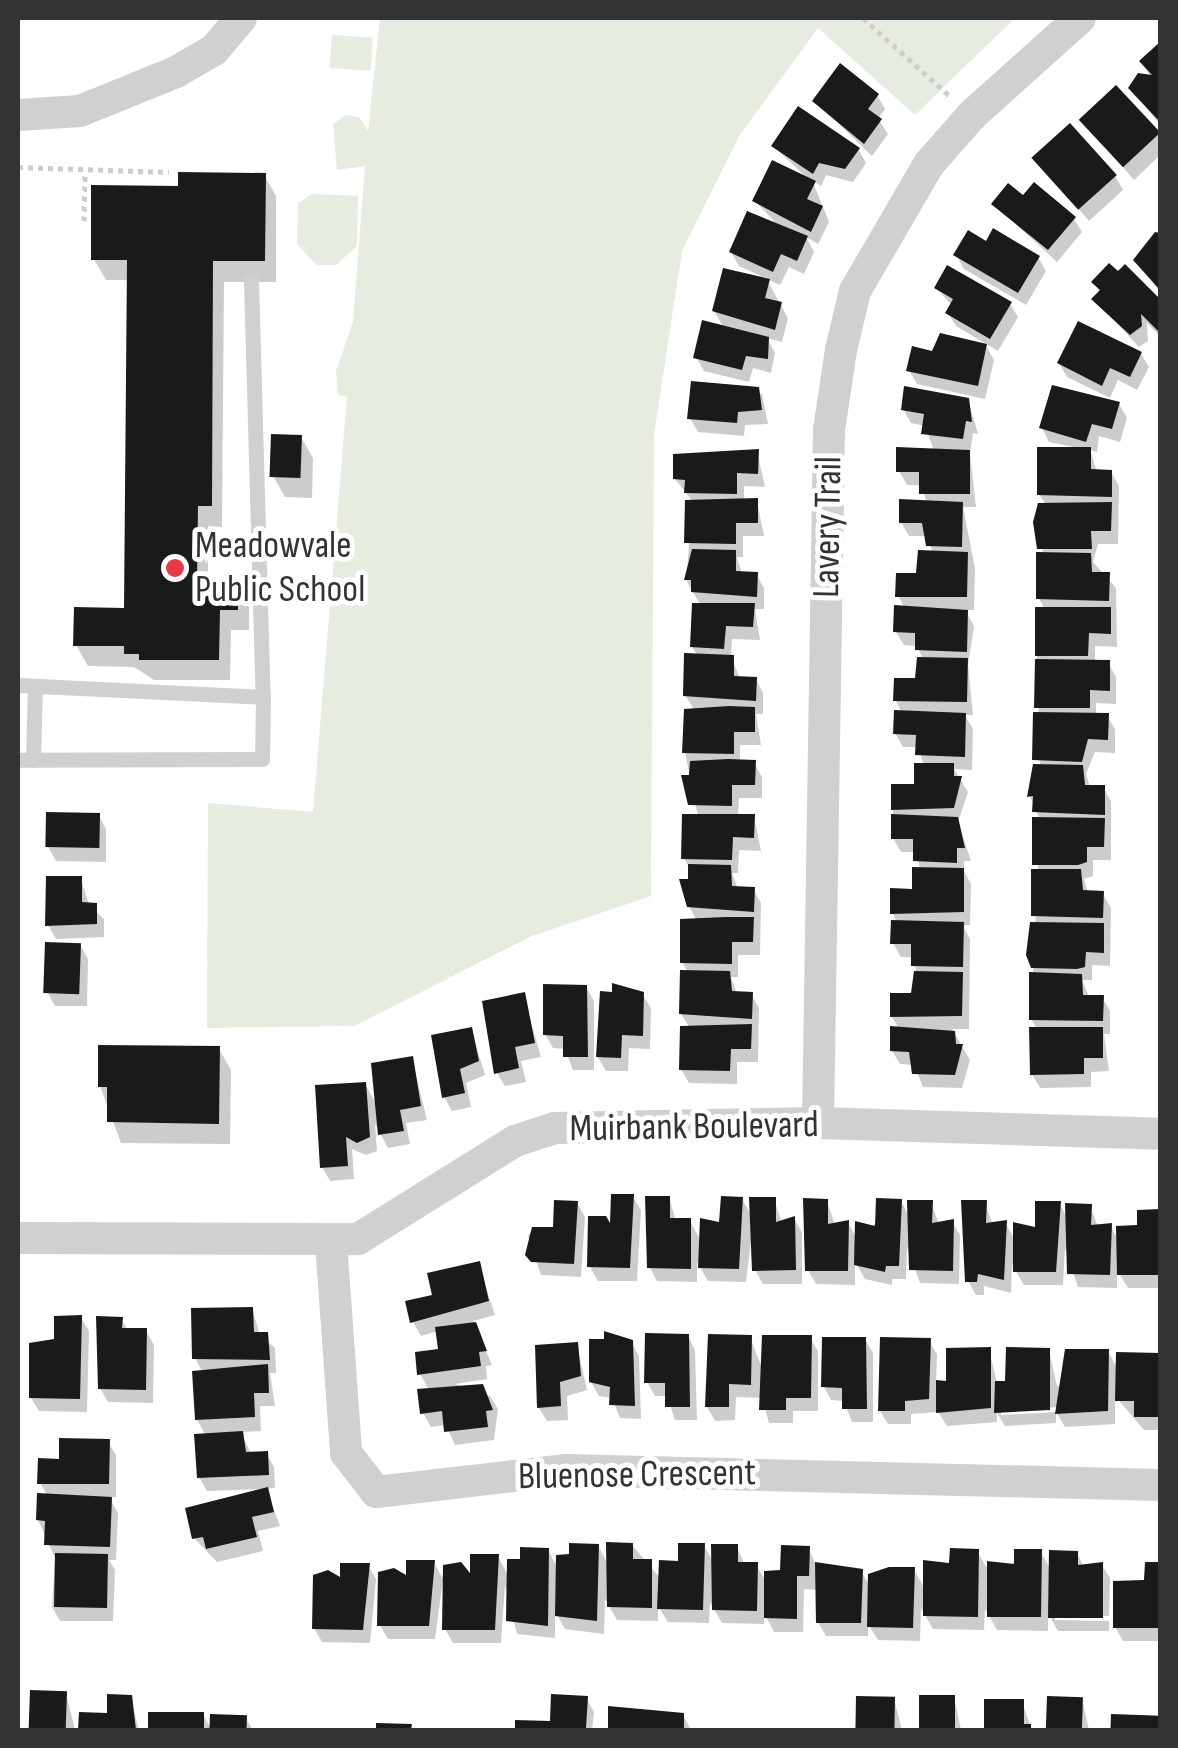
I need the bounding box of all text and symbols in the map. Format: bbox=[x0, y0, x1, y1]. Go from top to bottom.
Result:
street label: Lavery Trail bbox=[804, 456, 852, 598]
place label: Meadowvale Public School bbox=[195, 523, 365, 612]
marker: Meadowvale Public School bbox=[164, 557, 186, 579]
street label: Muirbank Boulevard bbox=[569, 1102, 819, 1152]
street label: Bluenose Crescent bbox=[518, 1450, 756, 1500]

